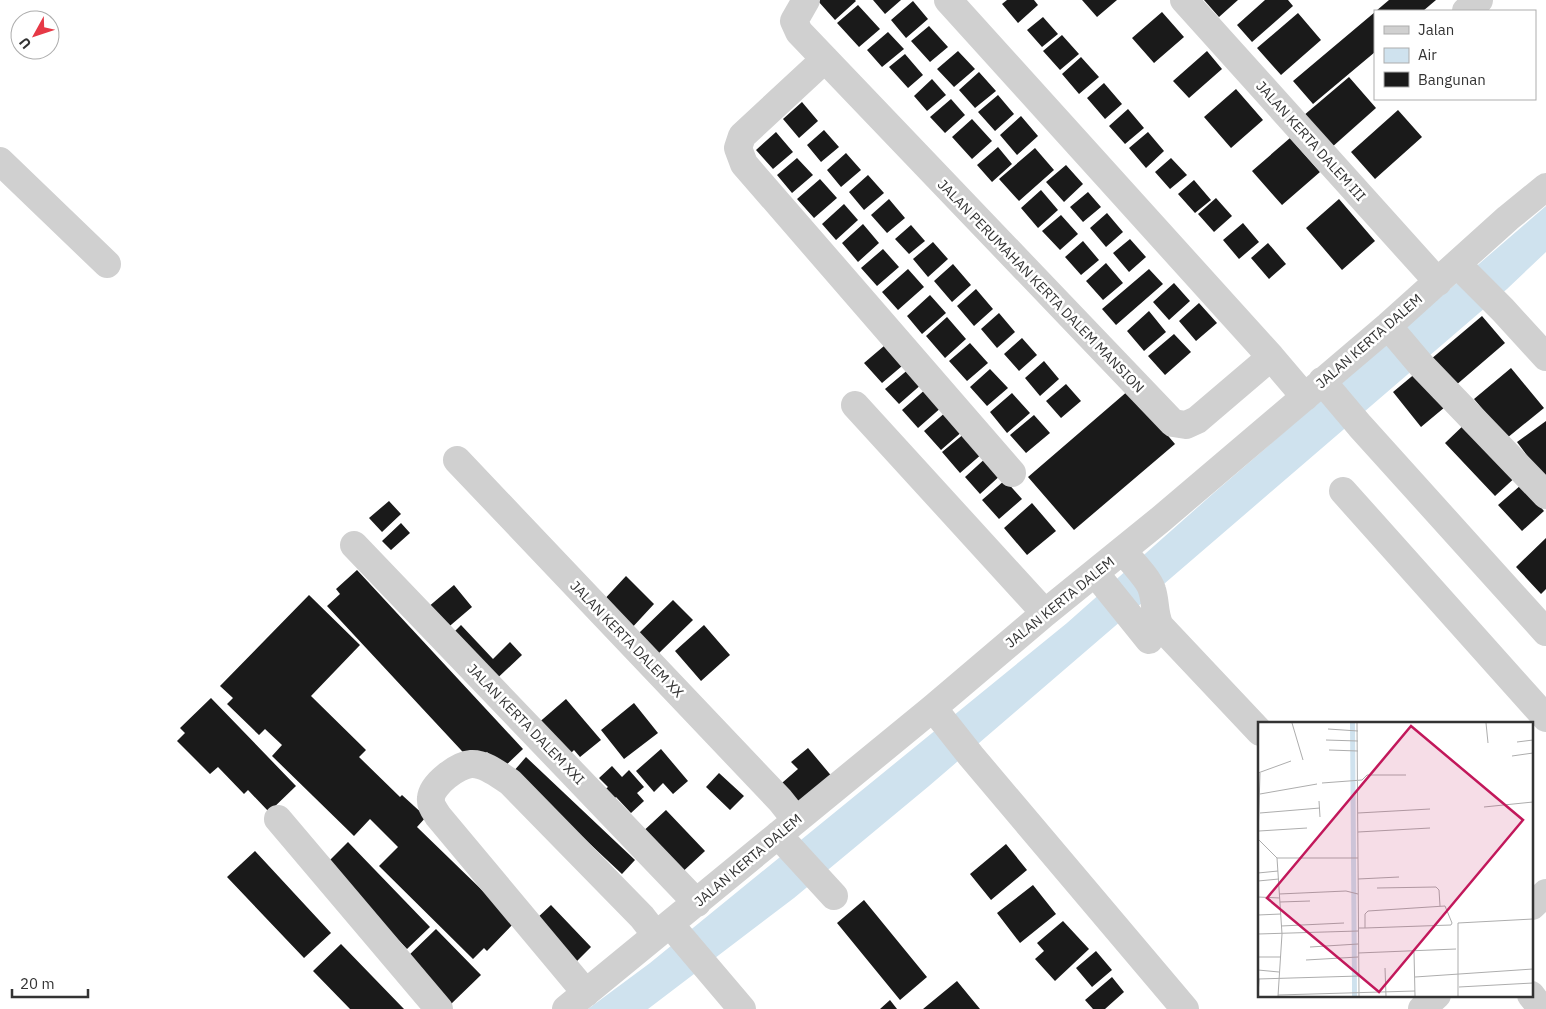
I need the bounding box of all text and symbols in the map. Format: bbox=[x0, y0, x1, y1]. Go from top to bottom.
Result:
north arrow bbox=[10, 10, 60, 60]
legend bbox=[1374, 10, 1536, 100]
text: Jalan bbox=[1418, 20, 1454, 39]
text: U bbox=[15, 34, 35, 53]
text: Air bbox=[1418, 45, 1437, 64]
text: Bangunan bbox=[1418, 70, 1486, 89]
street label: JALAN KERTA DALEM III bbox=[1252, 77, 1370, 205]
street label: JALAN PERUMAHAN KERTA DALEM MANSION bbox=[934, 176, 1148, 396]
street label: JALAN KERTA DALEM bbox=[1312, 290, 1426, 392]
street label: JALAN KERTA DALEM bbox=[1002, 552, 1118, 652]
street label: JALAN KERTA DALEM XX bbox=[566, 577, 688, 702]
street label: JALAN KERTA DALEM XXI bbox=[463, 660, 589, 788]
inset map bbox=[1258, 722, 1534, 996]
street label: JALAN KERTA DALEM bbox=[690, 810, 806, 910]
scale bar bbox=[12, 966, 89, 998]
text: 20 m bbox=[20, 974, 55, 993]

